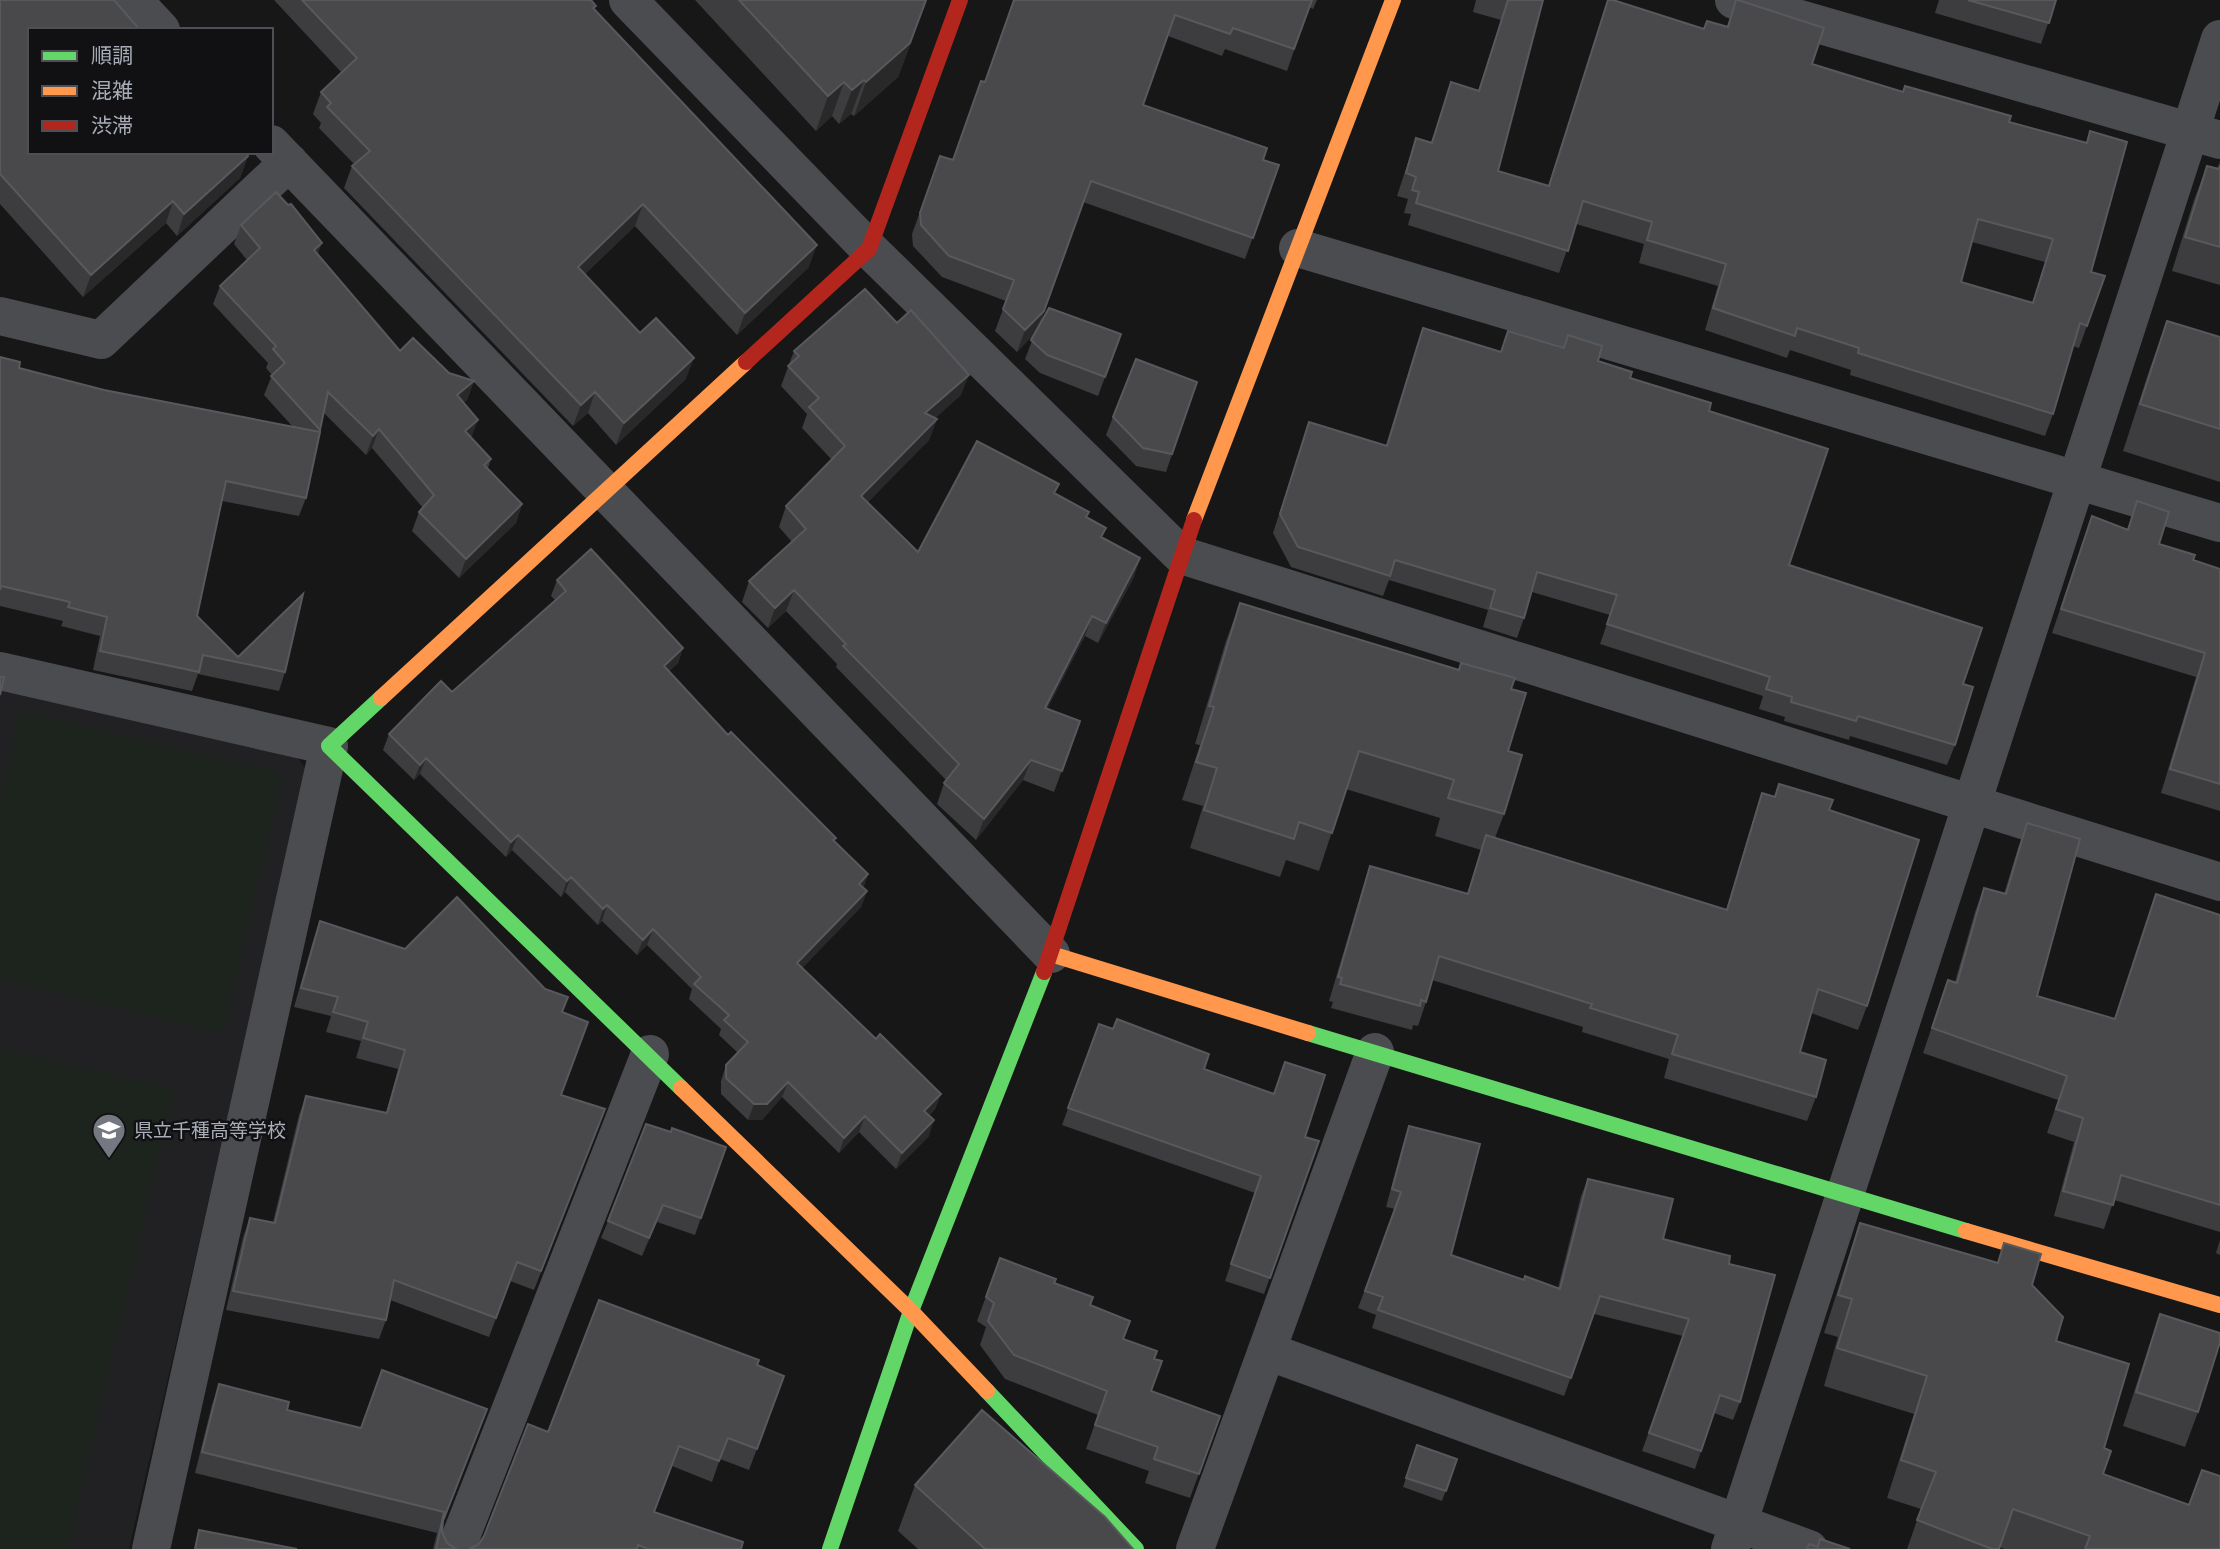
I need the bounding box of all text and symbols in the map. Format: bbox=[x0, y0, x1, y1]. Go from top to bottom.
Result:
legend bbox=[28, 28, 273, 154]
text: 順調 bbox=[91, 44, 133, 68]
text: 混雑 bbox=[91, 79, 133, 103]
text: 渋滞 bbox=[91, 114, 133, 138]
school or university icon: 県立千種高等学校 bbox=[90, 1111, 128, 1160]
place label: 県立千種高等学校 bbox=[134, 1119, 286, 1141]

